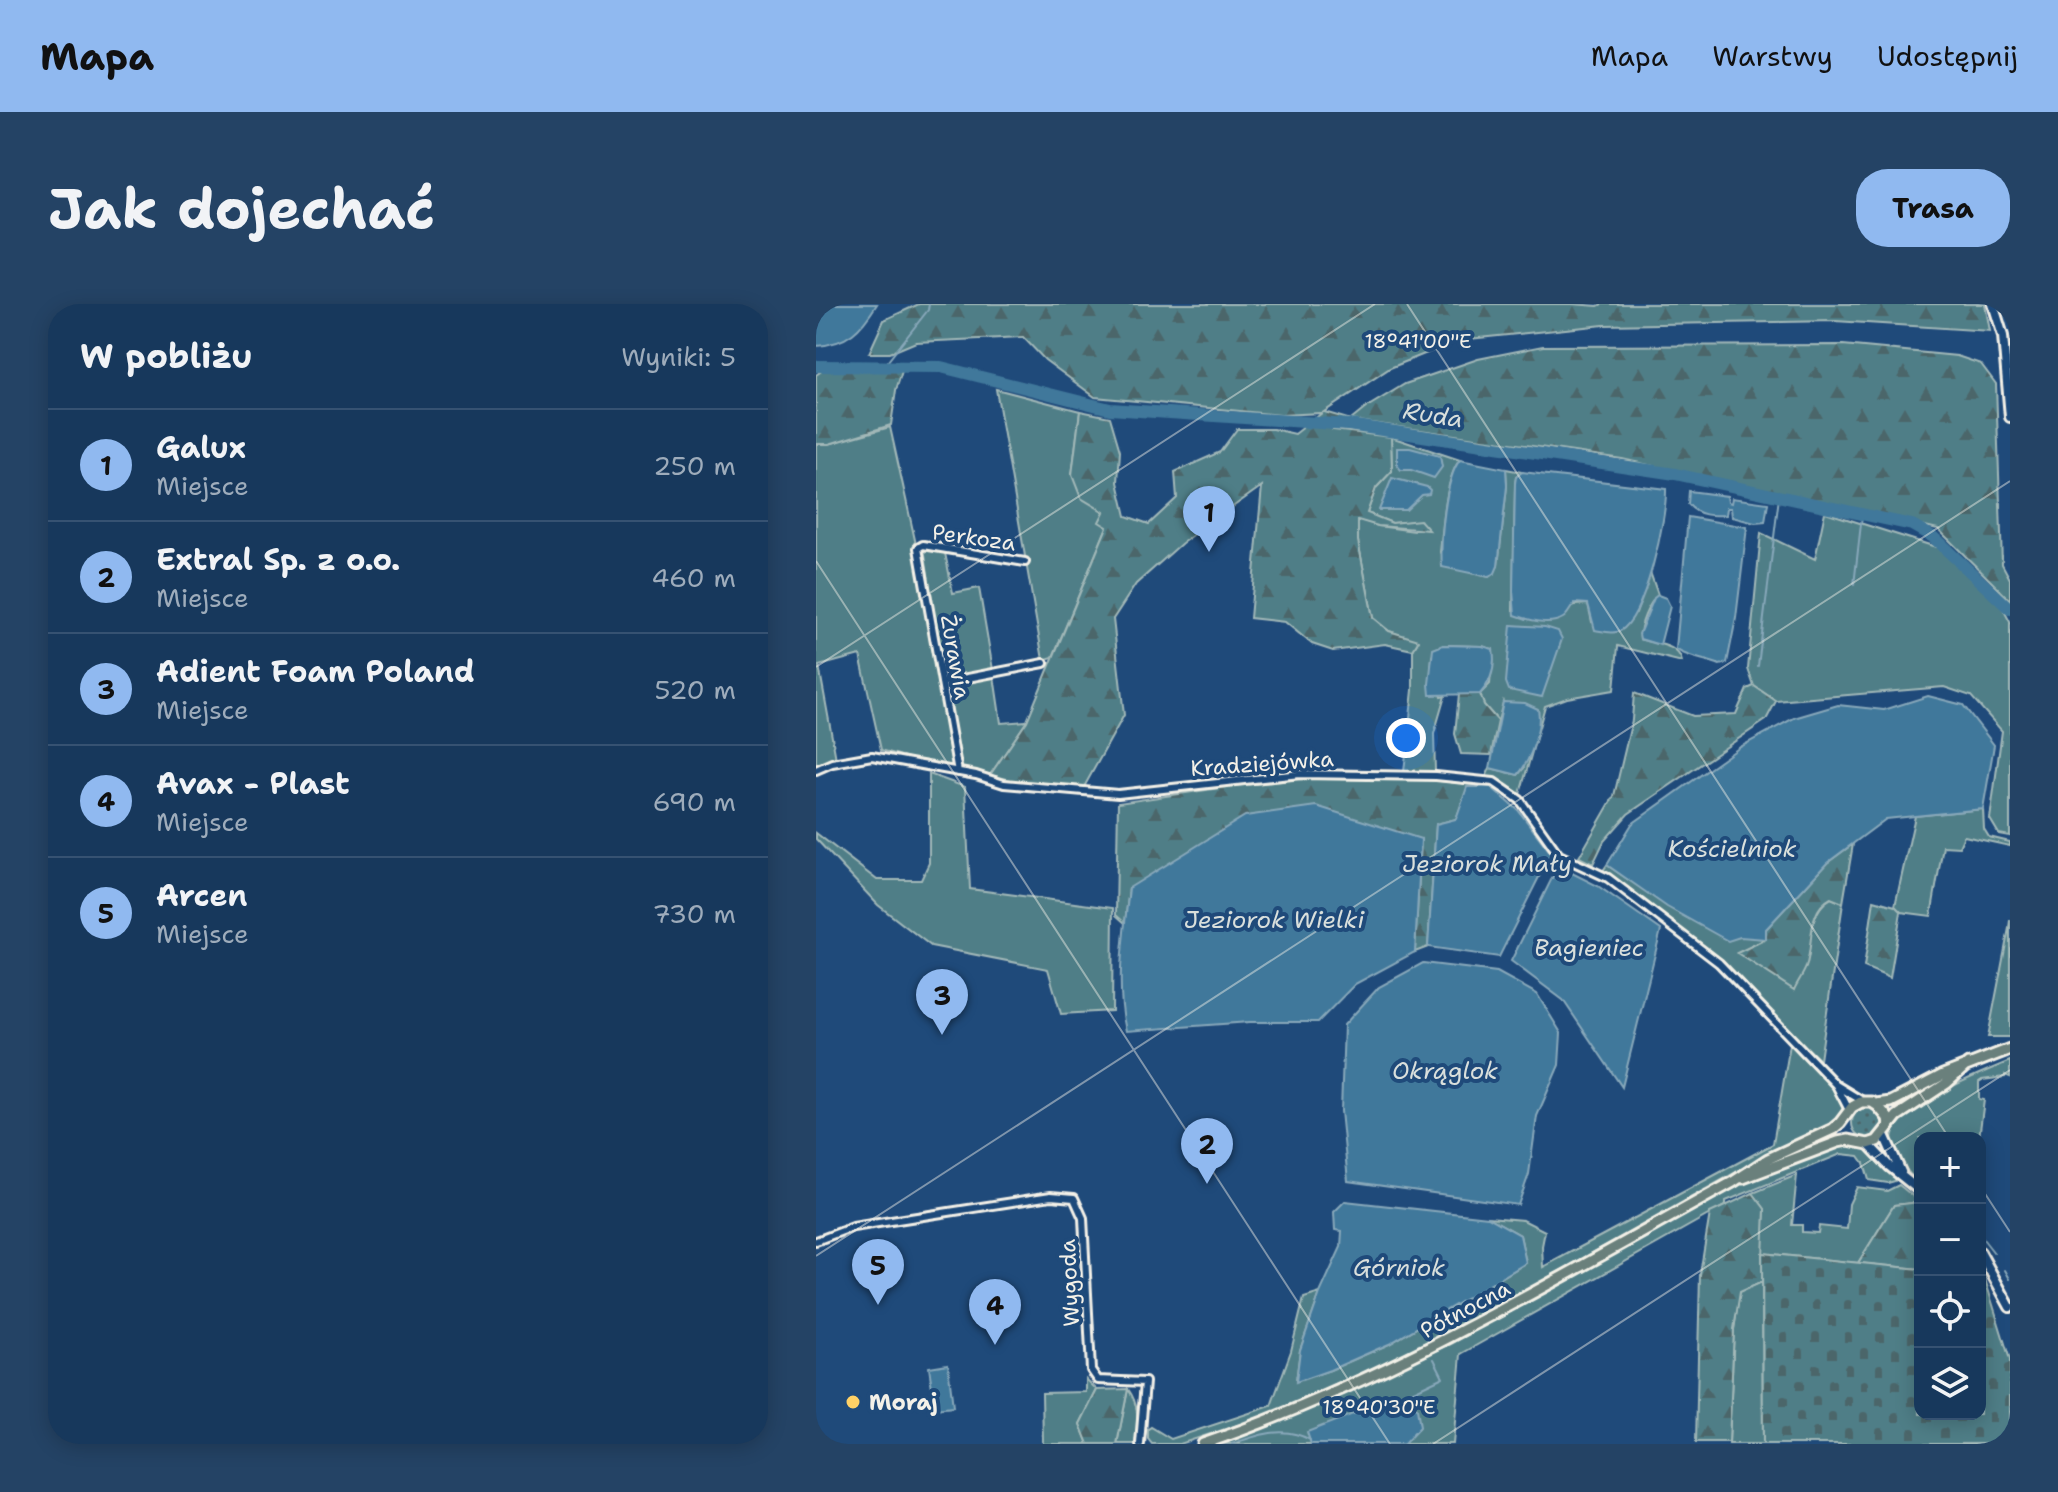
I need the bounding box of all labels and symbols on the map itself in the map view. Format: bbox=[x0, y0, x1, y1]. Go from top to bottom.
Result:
text: 18°41'00"E bbox=[1365, 328, 1472, 354]
water label: Ruda bbox=[1401, 394, 1465, 436]
pin: 1 bbox=[1183, 486, 1235, 552]
street label: Perkoza bbox=[930, 517, 1018, 558]
street label: Żurawia bbox=[934, 612, 977, 702]
your location bbox=[1386, 718, 1426, 758]
street label: Kradziejówka bbox=[1189, 744, 1335, 783]
water label: Kościelniok bbox=[1667, 833, 1797, 865]
water label: Jeziorok Mały bbox=[1402, 848, 1572, 880]
water label: Jeziorok Wielki bbox=[1184, 904, 1365, 936]
water label: Bagieniec bbox=[1534, 932, 1644, 964]
pin: 3 bbox=[916, 969, 968, 1035]
water label: Okrąglok bbox=[1392, 1055, 1498, 1087]
pin: 2 bbox=[1181, 1118, 1233, 1184]
street label: Wygoda bbox=[1053, 1238, 1086, 1327]
pin: 5 bbox=[852, 1239, 904, 1305]
water label: Górniok bbox=[1353, 1252, 1445, 1284]
street label: Północna bbox=[1415, 1274, 1515, 1345]
pin: 4 bbox=[969, 1279, 1021, 1345]
place label: Moraj bbox=[869, 1388, 938, 1417]
marker: Moraj bbox=[844, 1393, 862, 1411]
text: 18°40'30"E bbox=[1322, 1394, 1436, 1420]

